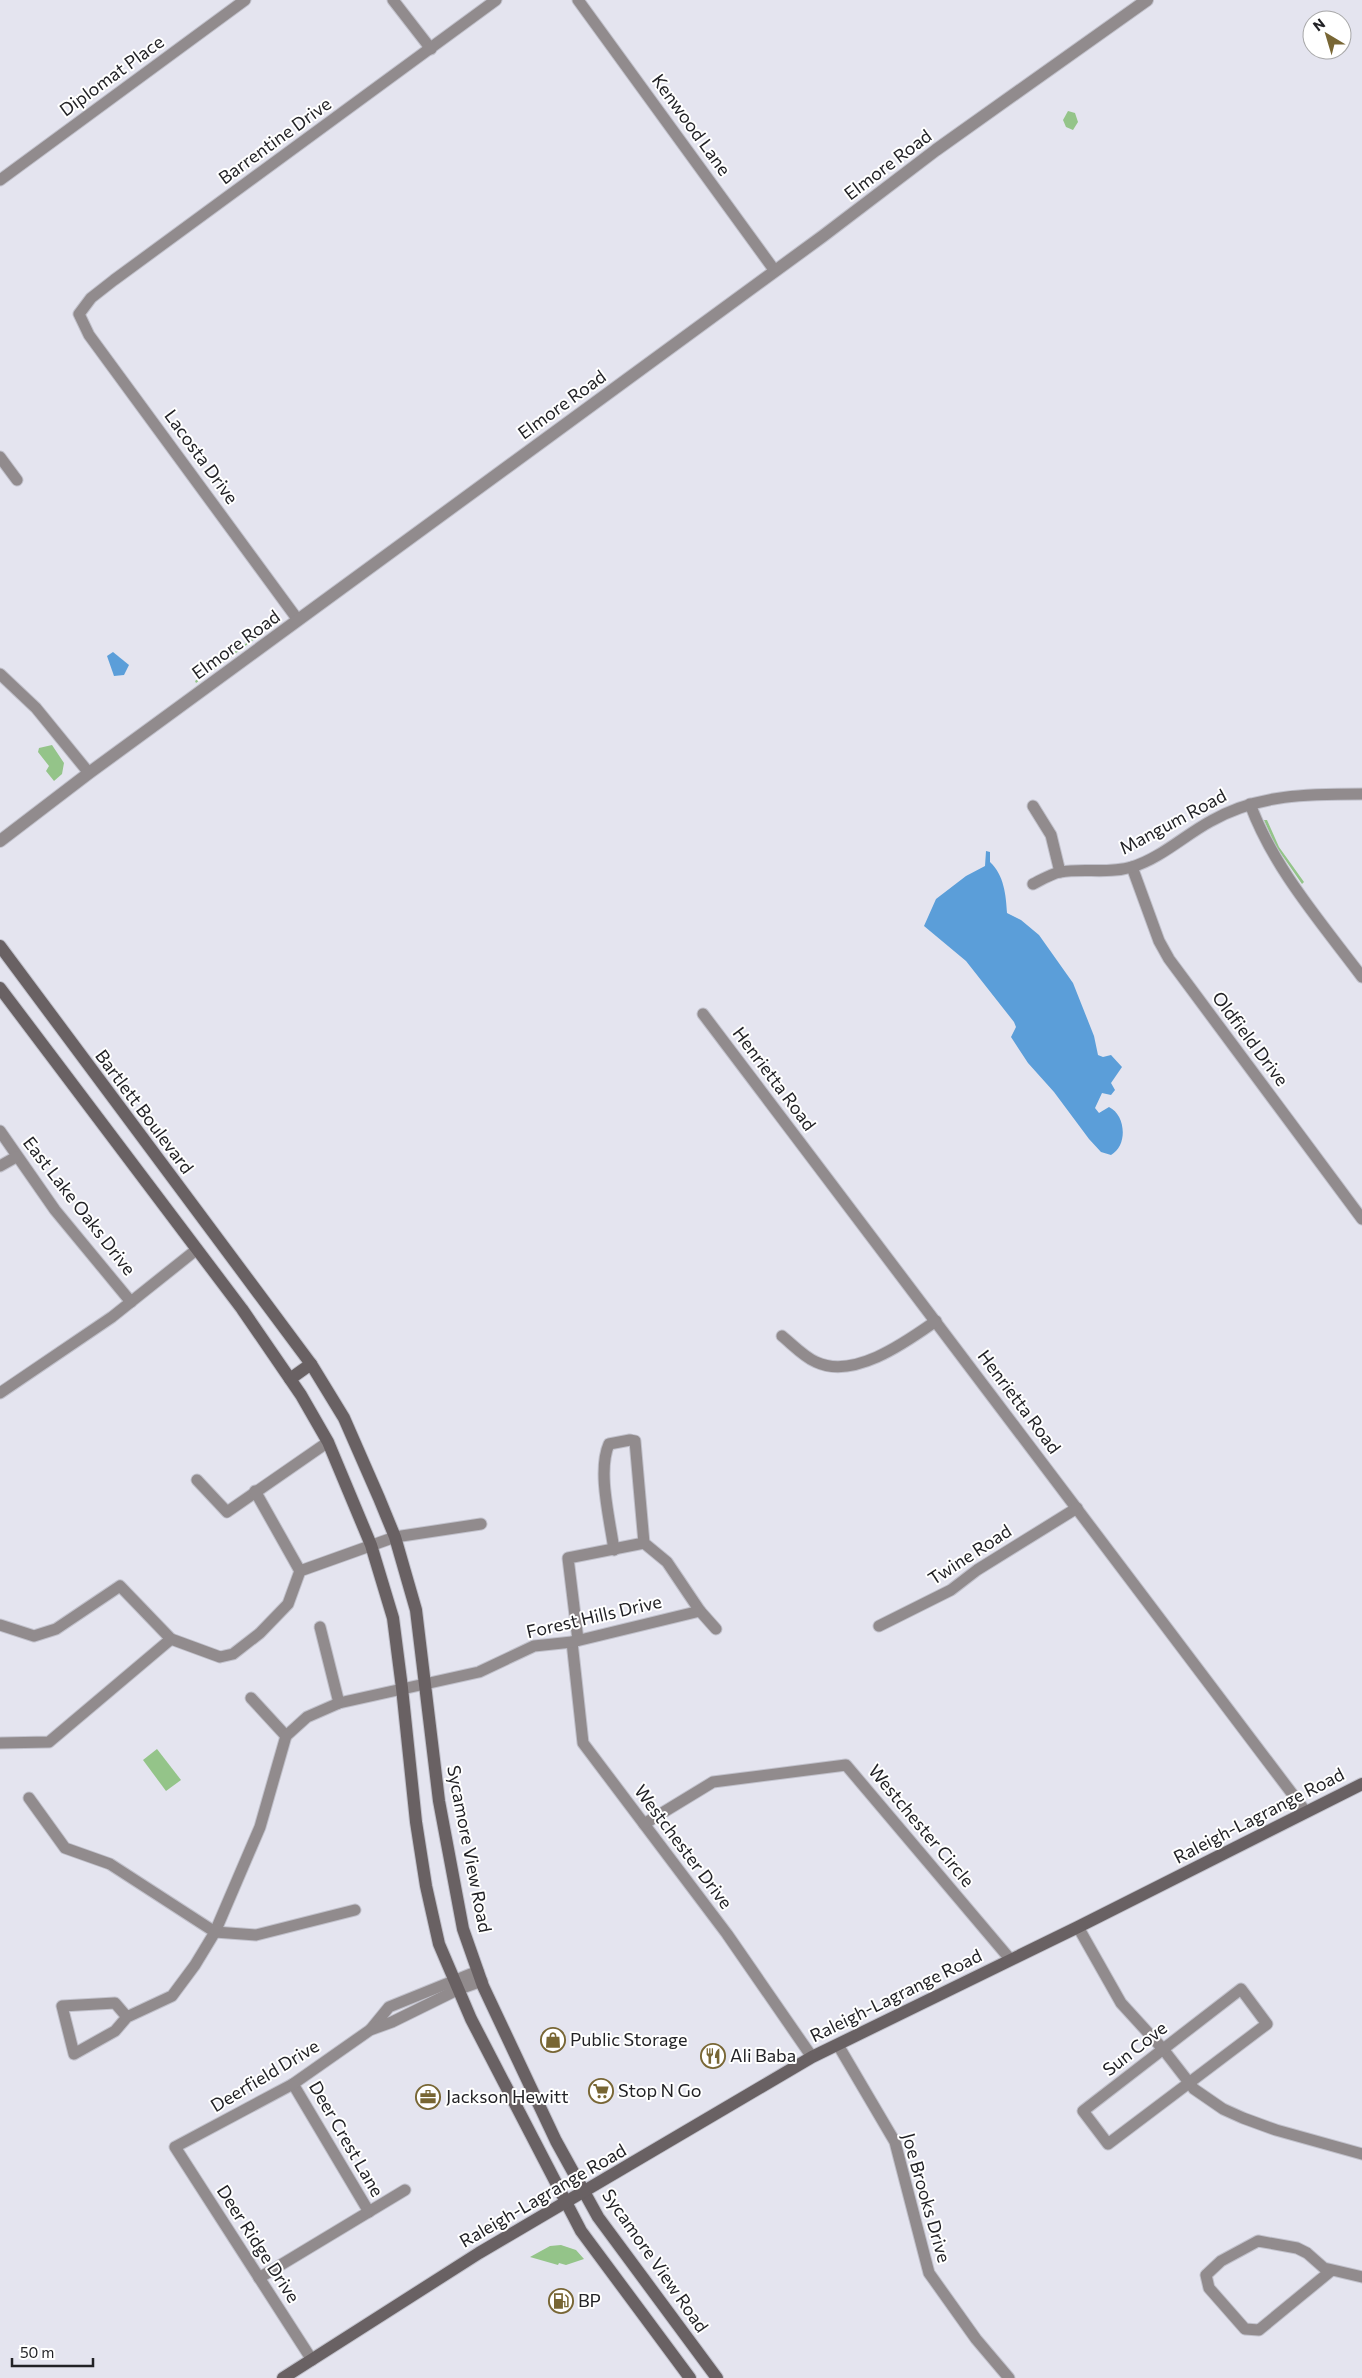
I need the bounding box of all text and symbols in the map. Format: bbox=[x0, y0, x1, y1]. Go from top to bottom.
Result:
north arrow bbox=[1302, 10, 1352, 60]
text: N bbox=[1309, 14, 1328, 34]
street label: Diplomat Place bbox=[55, 30, 168, 120]
street label: Kenwood Lane bbox=[648, 69, 736, 179]
street label: Barrentine Drive bbox=[214, 92, 335, 188]
street label: Elmore Road bbox=[839, 124, 935, 204]
street label: Elmore Road bbox=[513, 365, 610, 444]
street label: Lacosta Drive bbox=[160, 405, 243, 508]
street label: Elmore Road bbox=[187, 605, 284, 684]
street label: Mangum Road bbox=[1115, 784, 1230, 858]
street label: Oldfield Drive bbox=[1208, 987, 1294, 1090]
street label: Henrietta Road bbox=[729, 1022, 821, 1135]
street label: Bartlett Boulevard bbox=[91, 1045, 199, 1178]
street label: East Lake Oaks Drive bbox=[19, 1132, 141, 1279]
street label: Henrietta Road bbox=[974, 1345, 1066, 1458]
street label: Twine Road bbox=[924, 1519, 1015, 1589]
street label: Forest Hills Drive bbox=[524, 1590, 664, 1642]
street label: Westchester Circle bbox=[864, 1760, 979, 1891]
street label: Sycamore View Road bbox=[443, 1763, 497, 1934]
street label: Raleigh-Lagrange Road bbox=[1170, 1763, 1348, 1868]
street label: Westchester Drive bbox=[630, 1780, 738, 1913]
street label: Raleigh-Lagrange Road bbox=[806, 1944, 985, 2046]
street label: Sun Cove bbox=[1098, 2016, 1171, 2080]
shop icon: Public Storage bbox=[540, 2027, 566, 2053]
place label: Public Storage bbox=[570, 2028, 687, 2050]
street label: Deerfield Drive bbox=[206, 2034, 323, 2116]
restaurant icon: Ali Baba bbox=[700, 2043, 726, 2069]
place label: Ali Baba bbox=[730, 2044, 796, 2066]
street label: Deer Crest Lane bbox=[305, 2077, 389, 2200]
supermarket icon: Stop N Go bbox=[588, 2078, 614, 2104]
place label: Stop N Go bbox=[618, 2079, 701, 2101]
office icon: Jackson Hewitt bbox=[415, 2084, 441, 2110]
place label: Jackson Hewitt bbox=[446, 2085, 569, 2107]
street label: Joe Brooks Drive bbox=[898, 2130, 956, 2265]
street label: Raleigh-Lagrange Road bbox=[455, 2138, 630, 2252]
street label: Deer Ridge Drive bbox=[213, 2180, 305, 2306]
street label: Sycamore View Road bbox=[598, 2185, 714, 2336]
fuel station icon: BP bbox=[548, 2288, 574, 2314]
place label: BP bbox=[578, 2289, 601, 2311]
scale bar bbox=[12, 2336, 94, 2368]
text: 50 m bbox=[20, 2343, 54, 2361]

